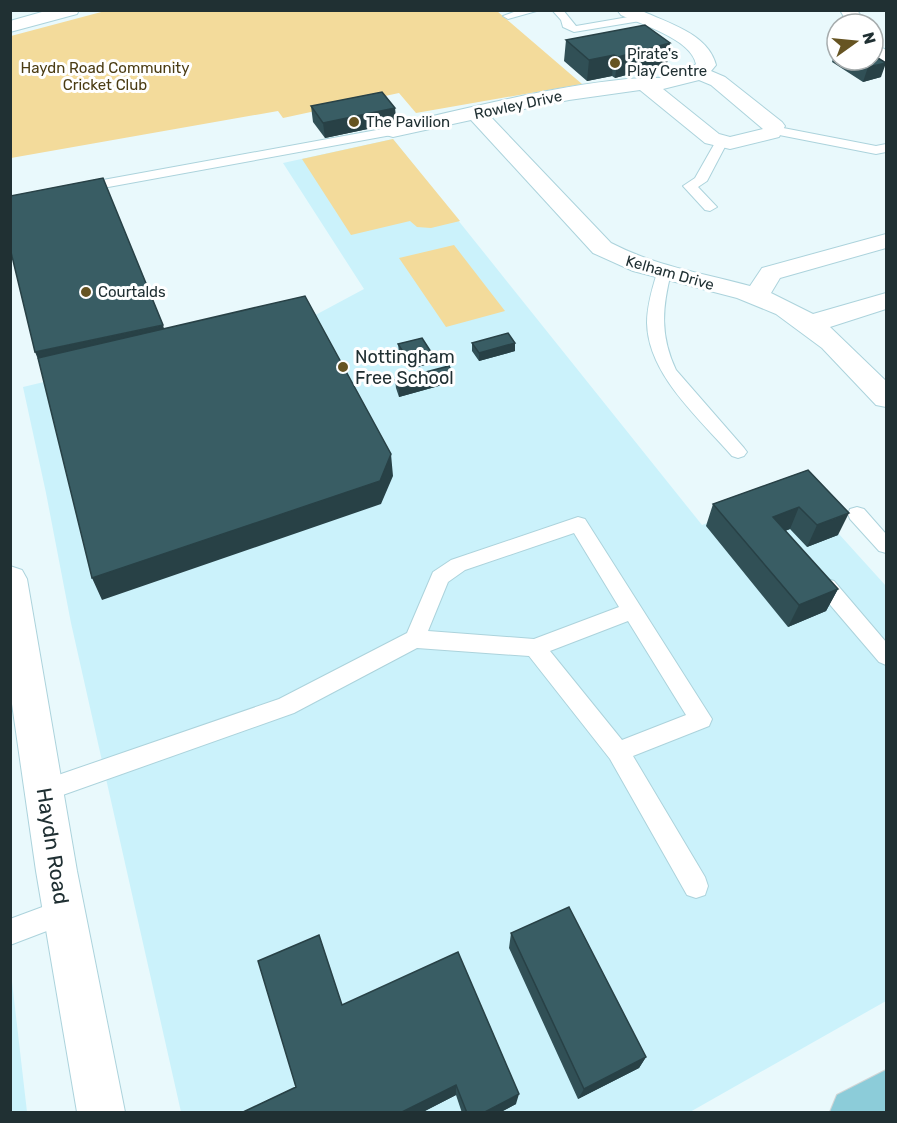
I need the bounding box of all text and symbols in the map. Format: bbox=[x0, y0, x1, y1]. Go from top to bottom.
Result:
north arrow bbox=[825, 12, 885, 72]
text: N bbox=[858, 30, 880, 46]
place label: Pirate's Play Centre bbox=[627, 45, 707, 80]
marker: Pirate's Play Centre bbox=[608, 56, 622, 70]
park label: Haydn Road Community Cricket Club bbox=[21, 59, 189, 94]
street label: Rowley Drive bbox=[472, 87, 564, 123]
place label: The Pavilion bbox=[366, 113, 450, 131]
marker: The Pavilion bbox=[347, 115, 361, 129]
street label: Kelham Drive bbox=[624, 252, 716, 294]
place label: Courtalds bbox=[98, 283, 166, 301]
marker: Courtalds bbox=[79, 285, 93, 299]
place label: Nottingham Free School bbox=[355, 346, 455, 389]
marker: Nottingham Free School bbox=[336, 360, 350, 374]
street label: Haydn Road bbox=[31, 786, 75, 906]

